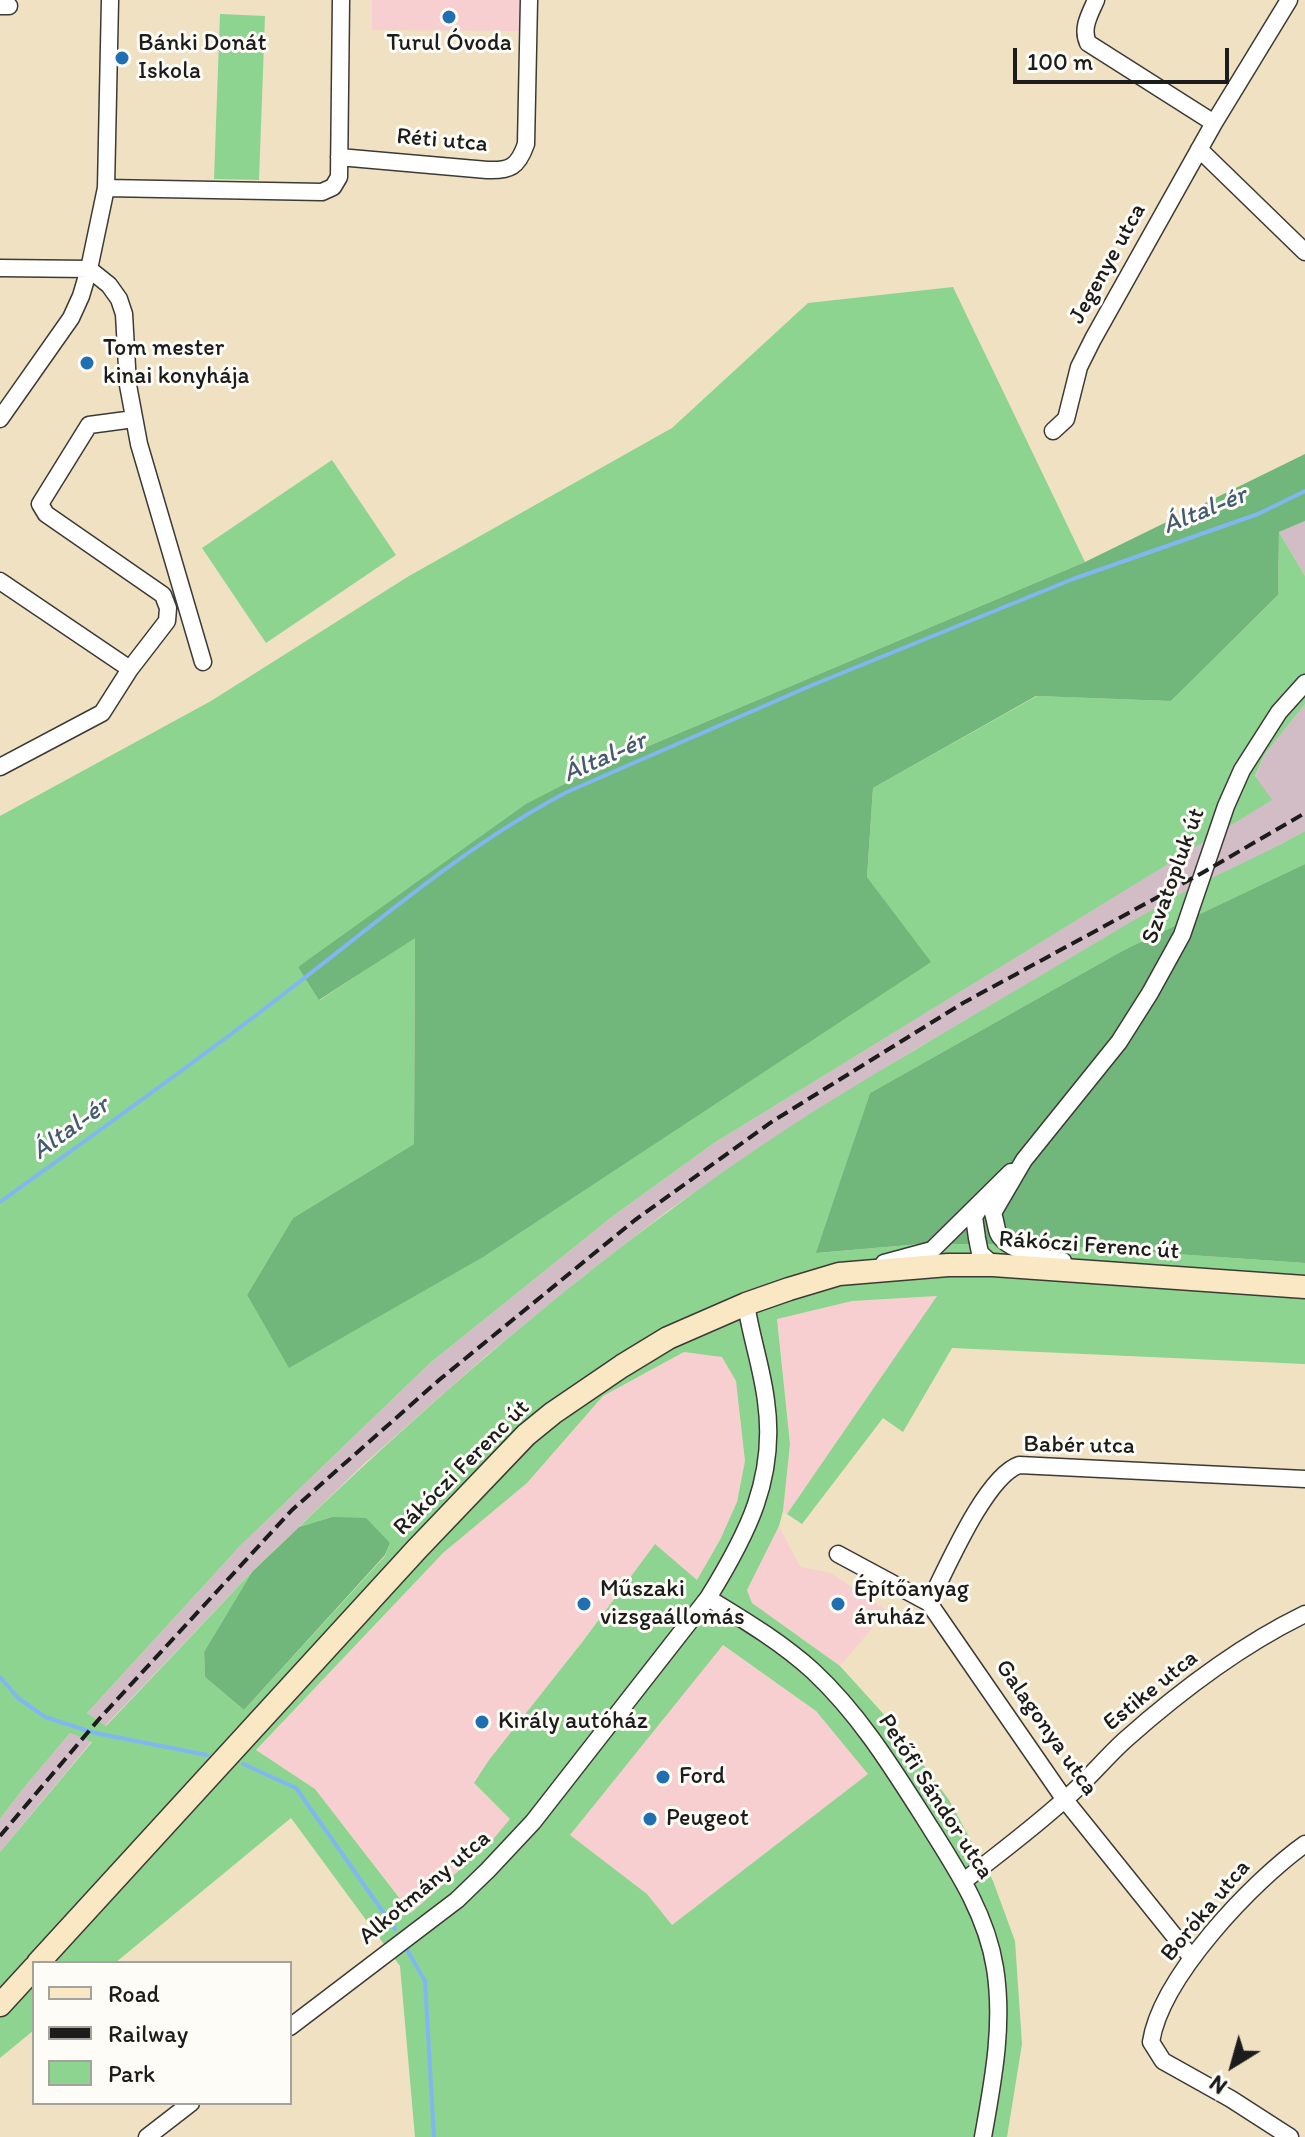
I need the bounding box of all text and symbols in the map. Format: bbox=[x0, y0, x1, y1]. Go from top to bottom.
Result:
marker: Turul Óvoda bbox=[440, 8, 458, 26]
place label: Bánki Donát Iskola bbox=[138, 30, 267, 86]
place label: Turul Óvoda bbox=[386, 30, 512, 58]
scale bar bbox=[1017, 32, 1233, 82]
text: 100 m bbox=[1027, 47, 1093, 76]
marker: Bánki Donát Iskola bbox=[113, 49, 131, 67]
street label: Réti utca bbox=[395, 123, 489, 159]
street label: Jegenye utca bbox=[1063, 199, 1153, 329]
place label: Tom mester kinai konyhája bbox=[103, 335, 249, 391]
marker: Tom mester kinai konyhája bbox=[78, 354, 96, 372]
water label: Által-ér bbox=[1158, 480, 1252, 542]
water label: Által-ér bbox=[559, 726, 651, 790]
street label: Szvatopluk út bbox=[1136, 804, 1212, 948]
water label: Által-ér bbox=[26, 1091, 116, 1167]
street label: Rákóczi Ferenc út bbox=[998, 1225, 1180, 1267]
street label: Rákóczi Ferenc út bbox=[388, 1394, 536, 1542]
street label: Babér utca bbox=[1023, 1431, 1135, 1461]
place label: Műszaki vizsgaállomás bbox=[600, 1576, 745, 1632]
place label: Építőanyag áruház bbox=[854, 1576, 969, 1632]
marker: Műszaki vizsgaállomás bbox=[575, 1595, 593, 1613]
marker: Építőanyag áruház bbox=[829, 1595, 847, 1613]
street label: Estike utca bbox=[1098, 1644, 1204, 1738]
street label: Galagonya utca bbox=[988, 1654, 1104, 1802]
place label: Király autóház bbox=[498, 1708, 648, 1736]
street label: Petőfi Sándor utca bbox=[871, 1709, 999, 1885]
marker: Király autóház bbox=[473, 1713, 491, 1731]
place label: Ford bbox=[679, 1763, 725, 1791]
marker: Ford bbox=[654, 1768, 672, 1786]
place label: Peugeot bbox=[666, 1805, 749, 1833]
marker: Peugeot bbox=[641, 1810, 659, 1828]
street label: Alkotmány utca bbox=[353, 1825, 497, 1951]
street label: Boróka utca bbox=[1155, 1854, 1257, 1968]
legend bbox=[32, 1961, 292, 2105]
text: Road bbox=[108, 1979, 160, 2008]
text: Railway bbox=[108, 2019, 188, 2048]
north arrow bbox=[1193, 2025, 1273, 2105]
text: Park bbox=[108, 2059, 155, 2088]
text: N bbox=[1204, 2069, 1232, 2100]

